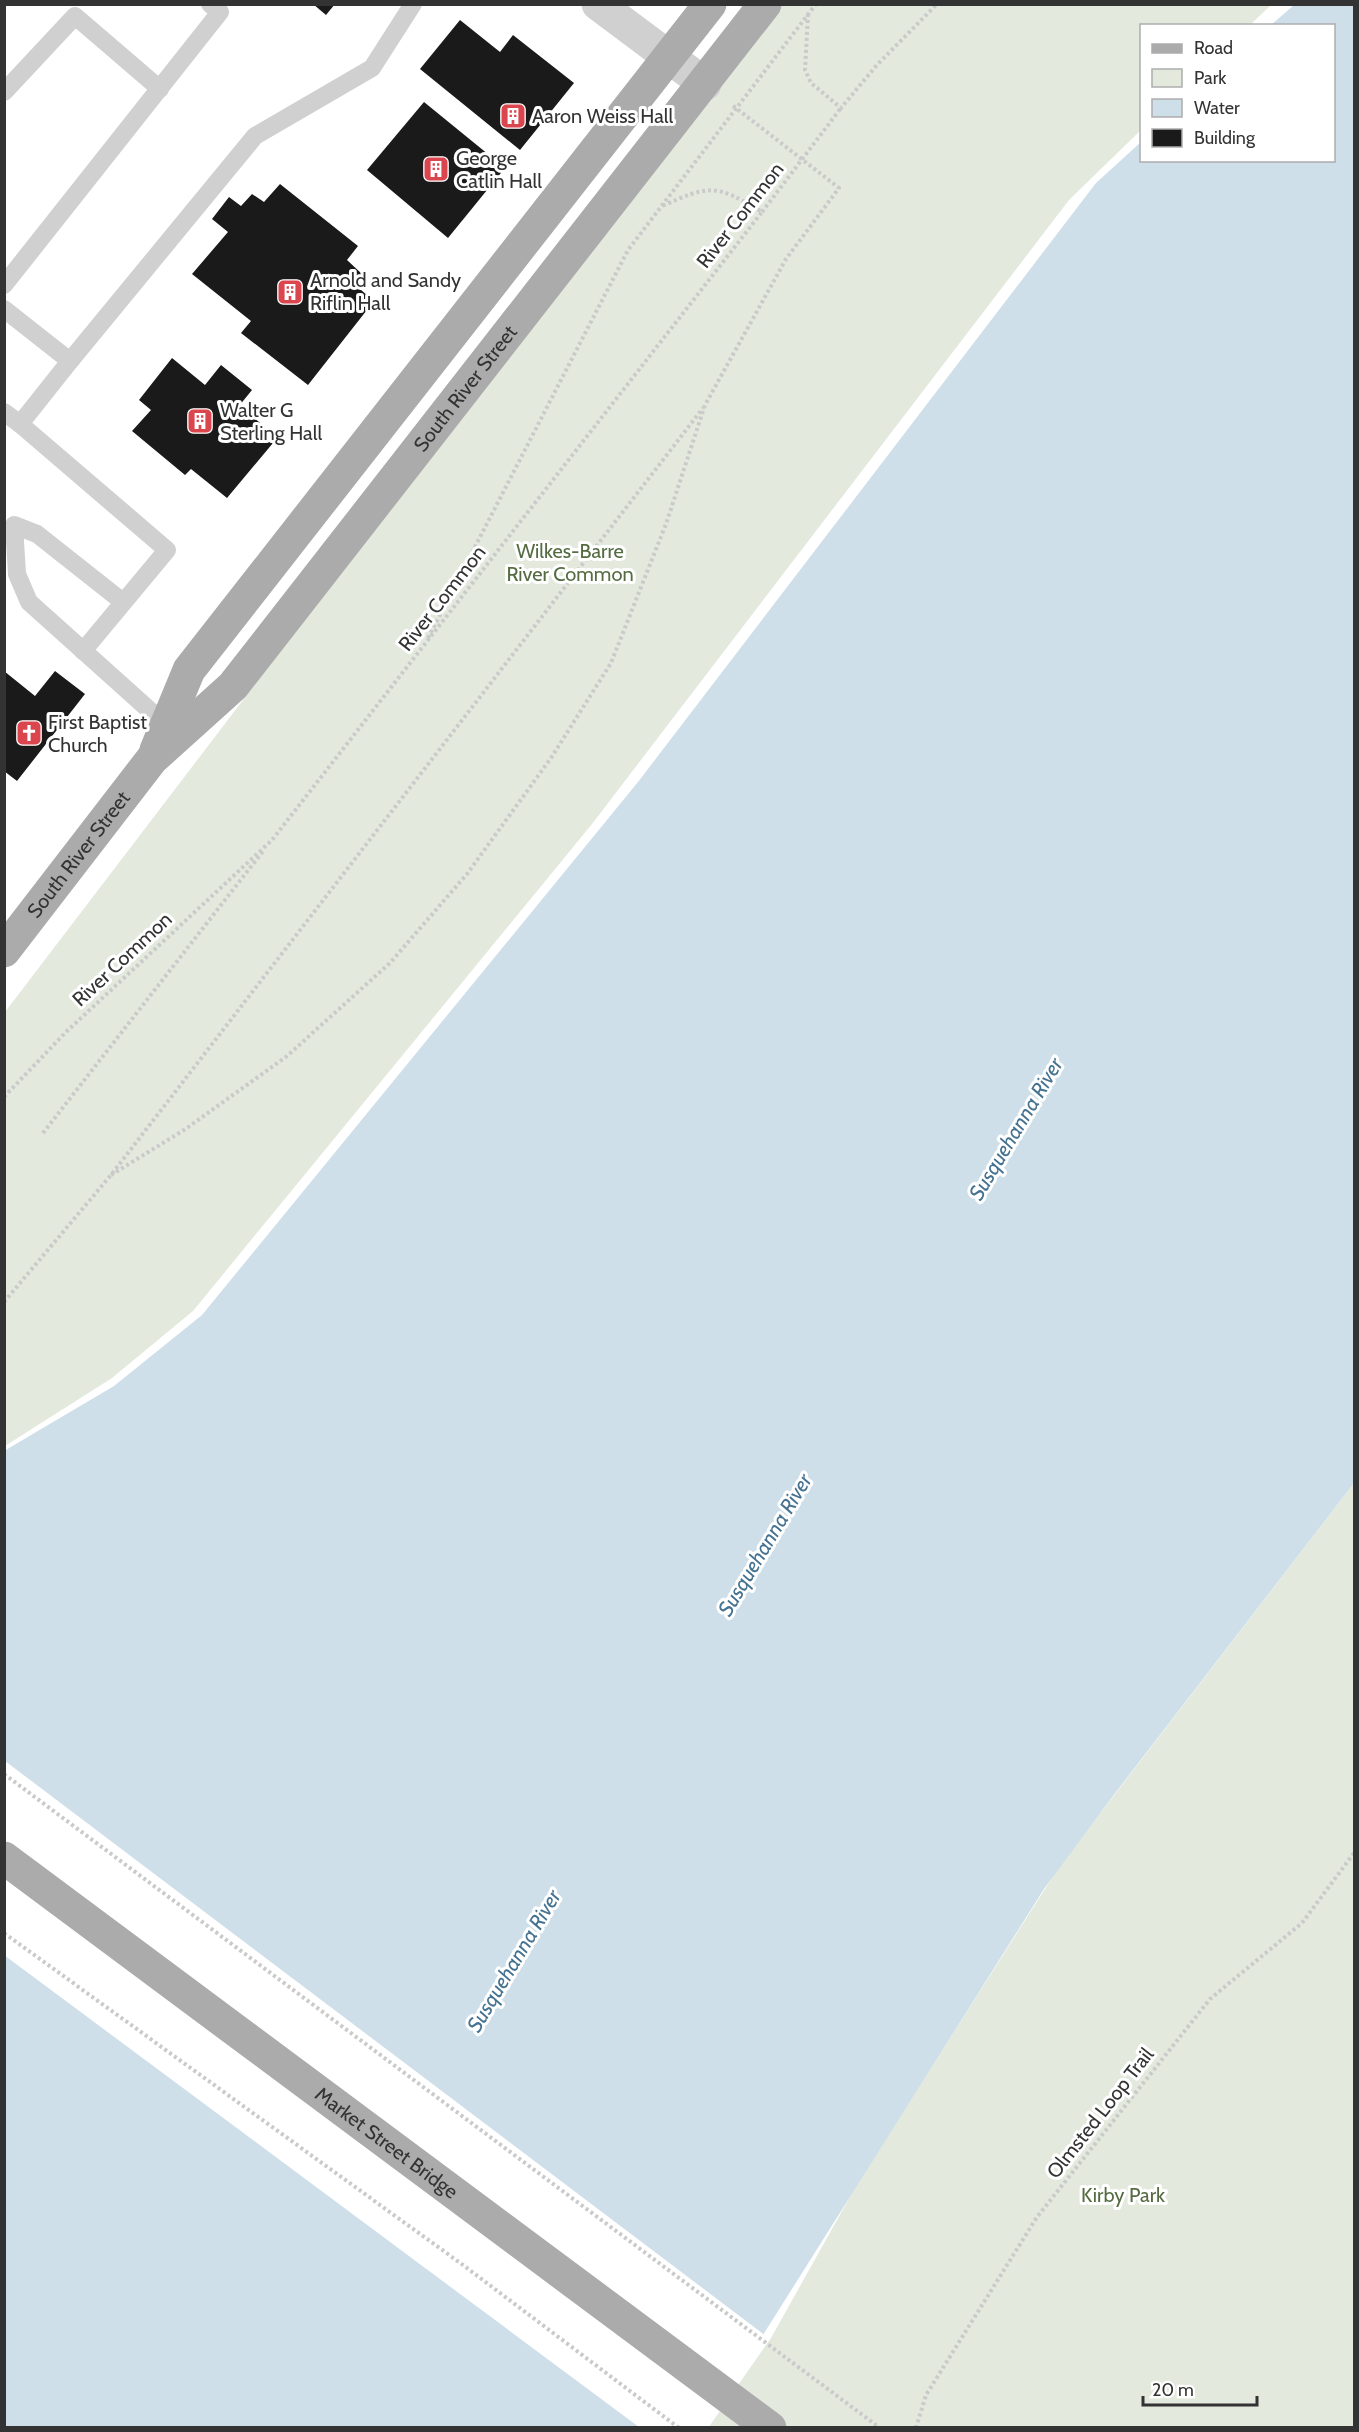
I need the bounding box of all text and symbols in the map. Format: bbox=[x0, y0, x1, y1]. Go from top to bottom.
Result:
legend bbox=[1140, 24, 1335, 162]
text: Road bbox=[1194, 37, 1233, 59]
text: Park bbox=[1194, 67, 1227, 89]
text: Water bbox=[1194, 97, 1240, 119]
building icon: Aaron Weiss Hall bbox=[498, 101, 528, 131]
place label: Aaron Weiss Hall bbox=[532, 104, 674, 128]
text: Building bbox=[1194, 127, 1256, 149]
place label: George Catlin Hall bbox=[456, 146, 542, 193]
building icon: George Catlin Hall bbox=[421, 154, 451, 184]
street label: River Common bbox=[691, 157, 789, 273]
place label: Arnold and Sandy Riflin Hall bbox=[310, 268, 461, 315]
building icon: Arnold and Sandy Riflin Hall bbox=[275, 277, 305, 307]
street label: South River Street bbox=[408, 320, 522, 456]
place label: Walter G Sterling Hall bbox=[220, 398, 322, 445]
building icon: Walter G Sterling Hall bbox=[185, 406, 215, 436]
park label: Wilkes-Barre River Common bbox=[506, 539, 634, 586]
street label: River Common bbox=[393, 540, 491, 656]
place label: First Baptist Church bbox=[48, 710, 147, 757]
church icon: First Baptist Church bbox=[14, 718, 44, 748]
street label: South River Street bbox=[22, 786, 135, 923]
street label: River Common bbox=[67, 907, 177, 1011]
water label: Susquehanna River bbox=[963, 1052, 1069, 1204]
water label: Susquehanna River bbox=[712, 1468, 818, 1620]
water label: Susquehanna River bbox=[461, 1884, 567, 2036]
street label: Olmsted Loop Trail bbox=[1041, 2043, 1159, 2183]
street label: Market Street Bridge bbox=[311, 2082, 463, 2204]
park label: Kirby Park bbox=[1081, 2183, 1165, 2207]
scale bar bbox=[1143, 2369, 1257, 2407]
text: 20 m bbox=[1152, 2379, 1194, 2401]

